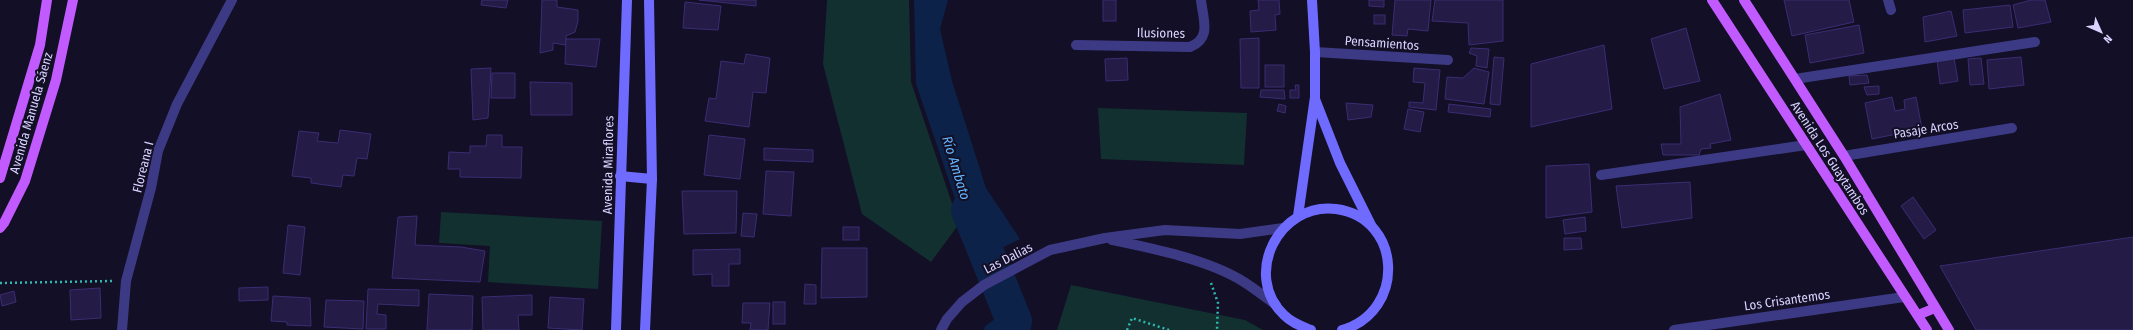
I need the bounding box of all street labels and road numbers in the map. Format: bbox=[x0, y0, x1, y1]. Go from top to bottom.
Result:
street label: Ilusiones bbox=[1137, 25, 1186, 41]
street label: Pensamientos bbox=[1344, 33, 1420, 53]
street label: Avenida Manuela Sáenz bbox=[7, 51, 55, 175]
street label: Avenida Los Guaytambos bbox=[1788, 98, 1873, 218]
street label: Avenida Miraflores bbox=[600, 115, 616, 214]
street label: Pasaje Arcos bbox=[1892, 116, 1960, 142]
street label: Floreana I bbox=[129, 140, 157, 194]
street label: Las Dalias bbox=[981, 239, 1035, 277]
street label: Los Crisantemos bbox=[1743, 286, 1831, 313]

